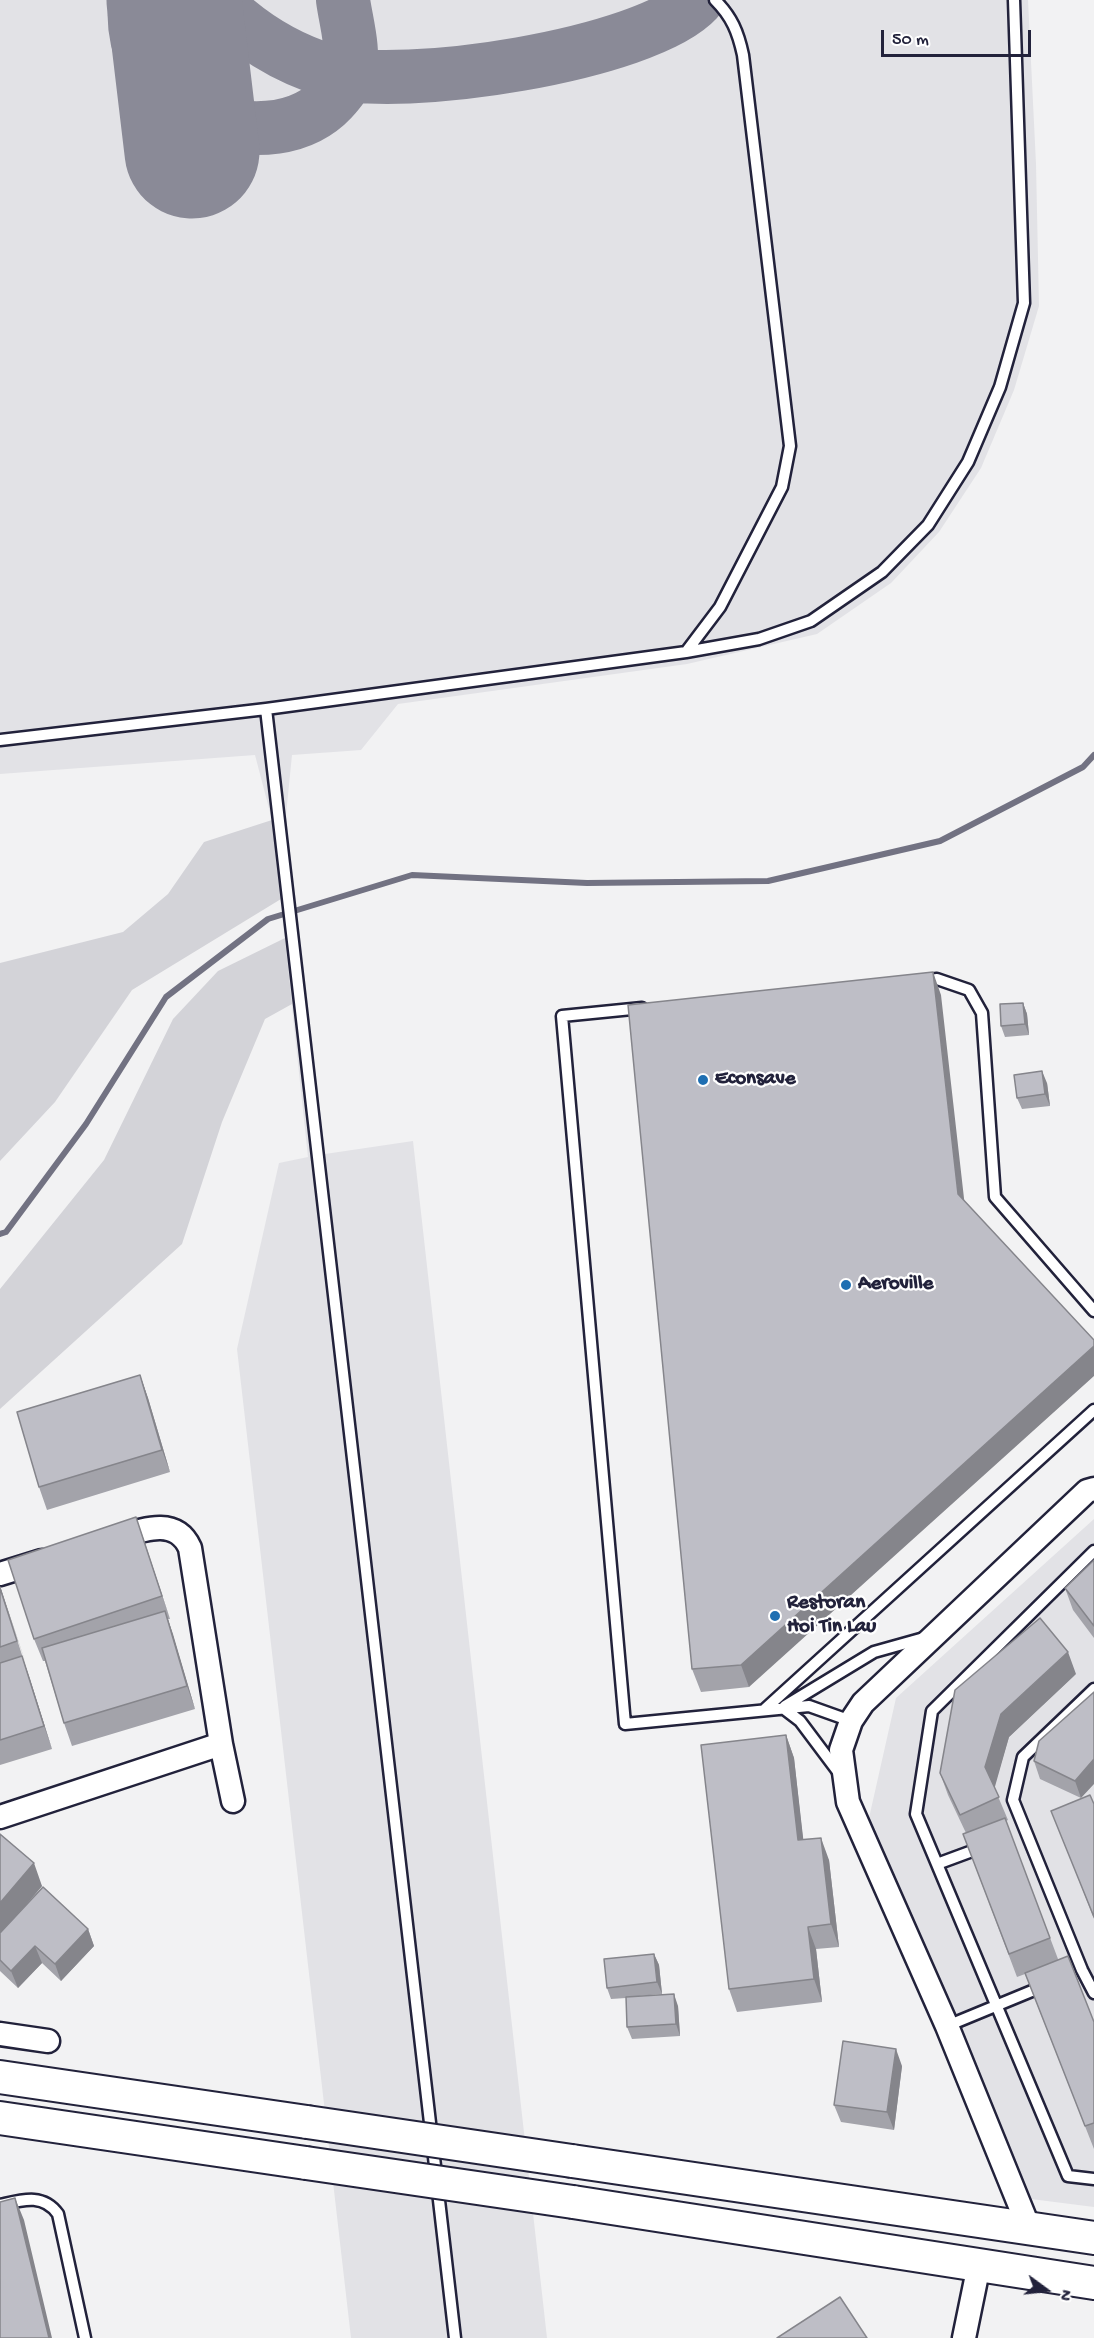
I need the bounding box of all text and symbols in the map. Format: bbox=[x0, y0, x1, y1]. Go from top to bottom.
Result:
scale bar bbox=[884, 18, 1034, 56]
text: 50 m bbox=[892, 30, 929, 51]
place label: Econsave bbox=[715, 1067, 796, 1093]
marker: Econsave bbox=[696, 1073, 710, 1087]
place label: Aeroville bbox=[858, 1272, 933, 1298]
marker: Aeroville bbox=[839, 1278, 853, 1292]
place label: Restoran Hoi Tin Lau bbox=[787, 1591, 876, 1641]
marker: Restoran Hoi Tin Lau bbox=[768, 1609, 782, 1623]
north arrow bbox=[1016, 2260, 1076, 2320]
text: N bbox=[1053, 2287, 1074, 2302]

